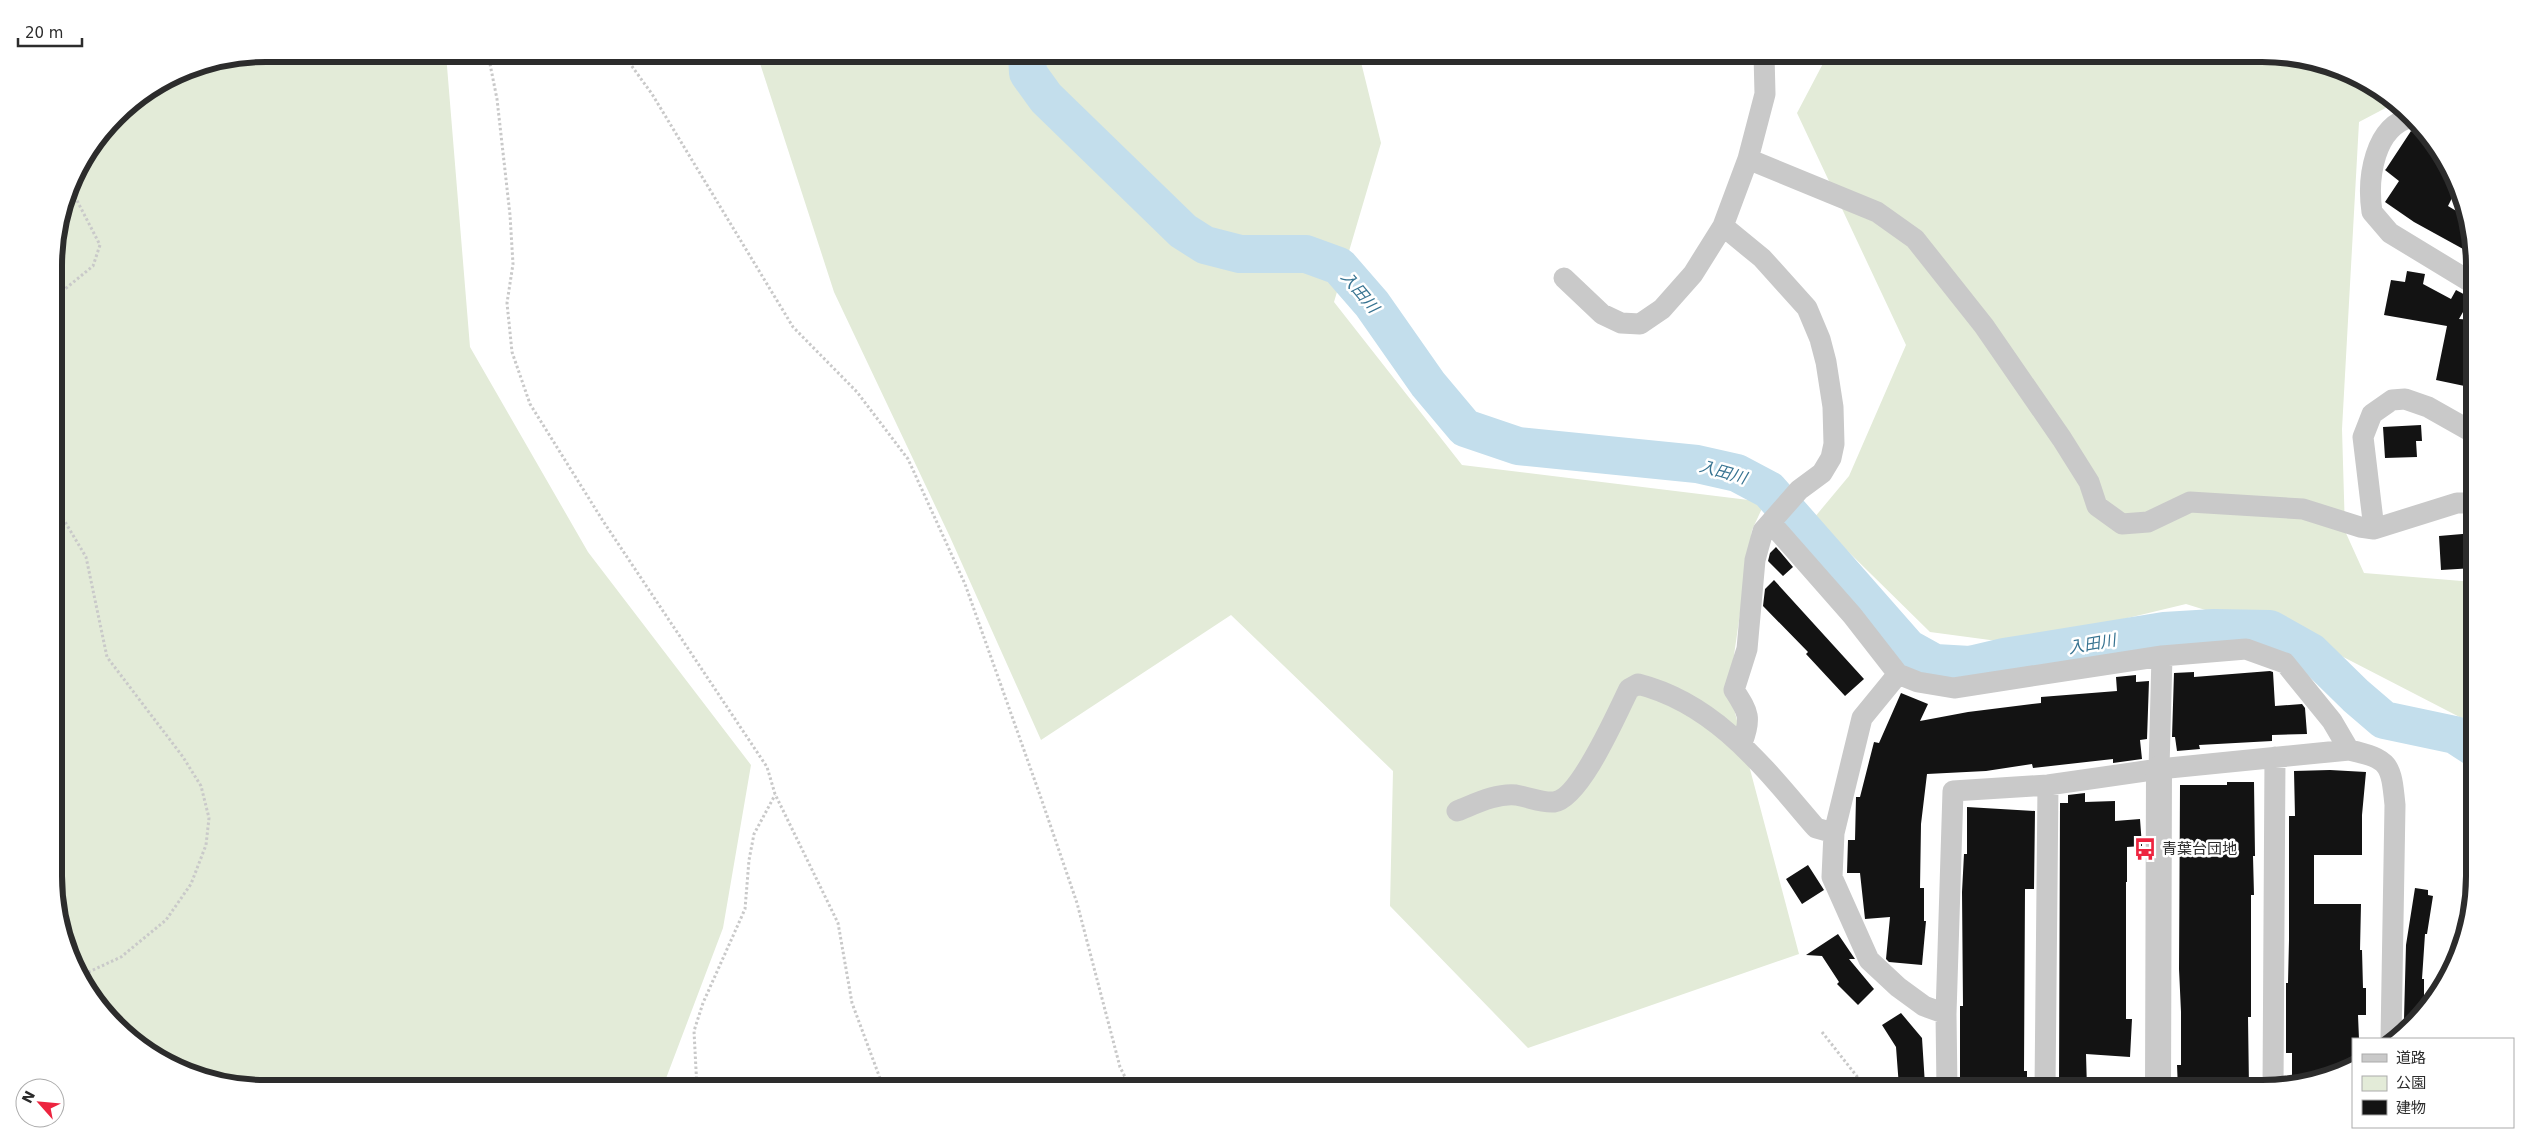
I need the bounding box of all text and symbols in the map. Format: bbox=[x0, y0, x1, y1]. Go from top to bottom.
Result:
scale bar bbox=[18, 15, 81, 47]
text: 20 m bbox=[25, 24, 63, 42]
water label: 入田川 bbox=[1337, 268, 1384, 318]
water label: 入田川 bbox=[1697, 456, 1751, 488]
water label: 入田川 bbox=[2067, 630, 2119, 658]
bus stop icon: 青葉台団地 bbox=[2132, 836, 2158, 862]
place label: 青葉台団地 bbox=[2162, 840, 2237, 858]
legend bbox=[2352, 1038, 2514, 1128]
text: 道路 bbox=[2396, 1049, 2426, 1067]
text: 公園 bbox=[2396, 1074, 2426, 1092]
north arrow bbox=[15, 1078, 65, 1128]
text: N bbox=[19, 1088, 38, 1106]
text: 建物 bbox=[2396, 1099, 2426, 1117]

